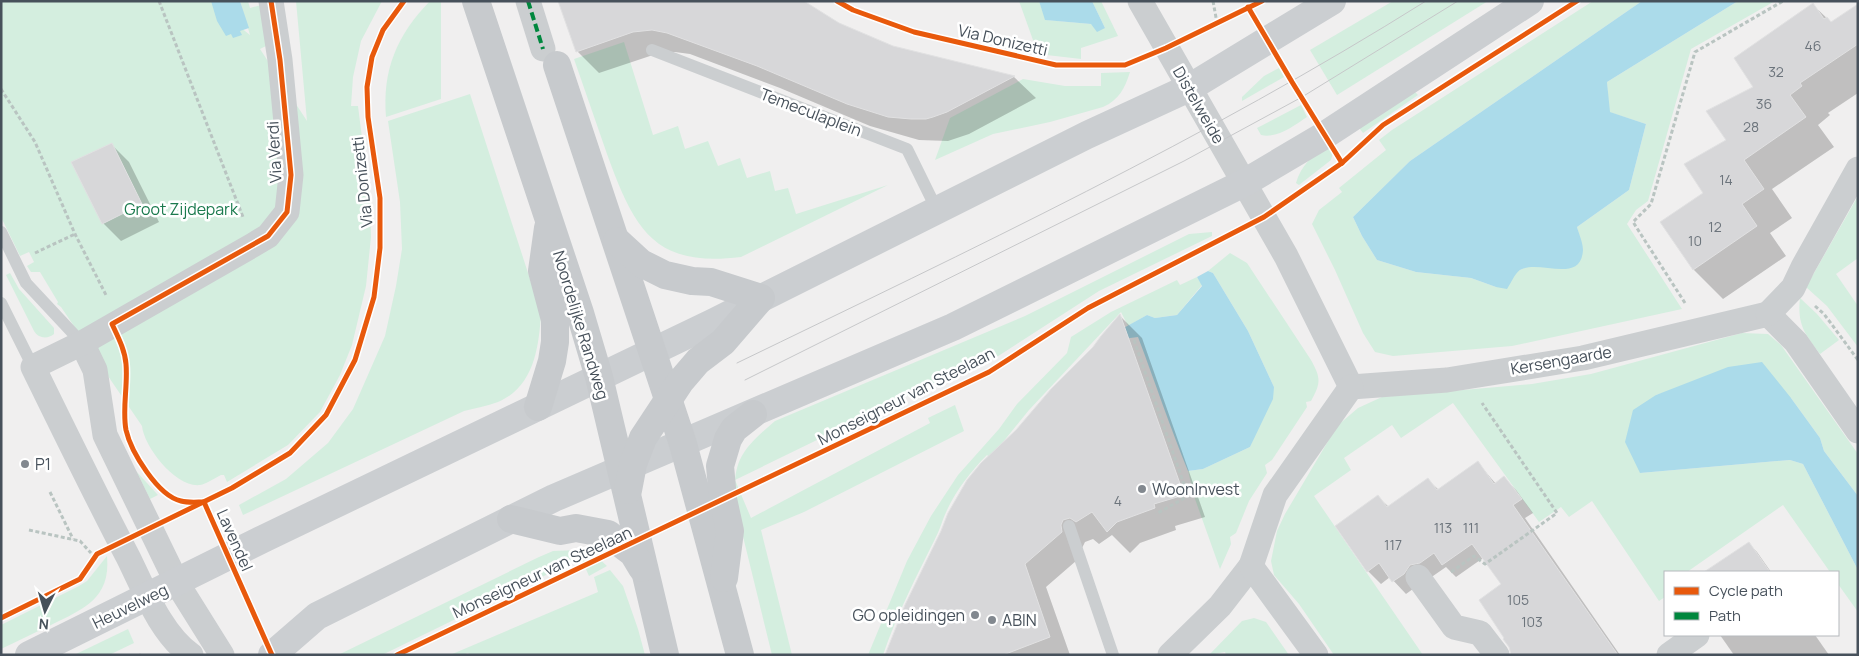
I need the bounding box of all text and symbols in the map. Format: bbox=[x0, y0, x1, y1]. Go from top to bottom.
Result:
street label: Via Donizetti bbox=[956, 19, 1050, 61]
house number: 46 bbox=[1805, 36, 1821, 55]
street label: Distelweide bbox=[1168, 62, 1230, 148]
house number: 32 bbox=[1768, 62, 1784, 81]
street label: Temeculaplein bbox=[757, 83, 865, 141]
house number: 36 bbox=[1756, 94, 1772, 113]
house number: 28 bbox=[1743, 117, 1759, 136]
street label: Via Verdi bbox=[261, 120, 287, 184]
street label: Via Donizetti bbox=[346, 135, 378, 229]
house number: 14 bbox=[1719, 170, 1733, 189]
park label: Groot Zijdepark bbox=[124, 198, 239, 220]
house number: 12 bbox=[1708, 217, 1722, 236]
house number: 10 bbox=[1688, 231, 1702, 250]
street label: Noordelijke Randweg bbox=[548, 248, 614, 402]
street label: Kersengaarde bbox=[1509, 340, 1613, 380]
street label: Monseigneur van Steelaan bbox=[814, 342, 998, 450]
place label: P1 bbox=[35, 453, 51, 475]
marker: P1 bbox=[19, 458, 31, 470]
place label: WoonInvest bbox=[1152, 478, 1240, 500]
marker: WoonInvest bbox=[1136, 483, 1148, 495]
house number: 4 bbox=[1114, 491, 1122, 510]
street label: Lavendel bbox=[212, 506, 258, 574]
house number: 113 bbox=[1434, 518, 1452, 537]
house number: 111 bbox=[1463, 518, 1479, 537]
street label: Monseigneur van Steelaan bbox=[449, 521, 635, 623]
house number: 117 bbox=[1384, 535, 1402, 554]
legend bbox=[1664, 571, 1839, 636]
street label: Heuvelweg bbox=[89, 578, 171, 634]
text: Cycle path bbox=[1709, 580, 1783, 601]
north arrow bbox=[20, 586, 70, 636]
house number: 105 bbox=[1507, 590, 1529, 609]
place label: GO opleidingen bbox=[852, 604, 965, 626]
text: Path bbox=[1709, 605, 1741, 626]
marker: GO opleidingen bbox=[969, 609, 981, 621]
place label: ABIN bbox=[1002, 609, 1037, 631]
house number: 103 bbox=[1521, 612, 1543, 631]
marker: ABIN bbox=[986, 614, 998, 626]
text: N bbox=[38, 615, 50, 634]

